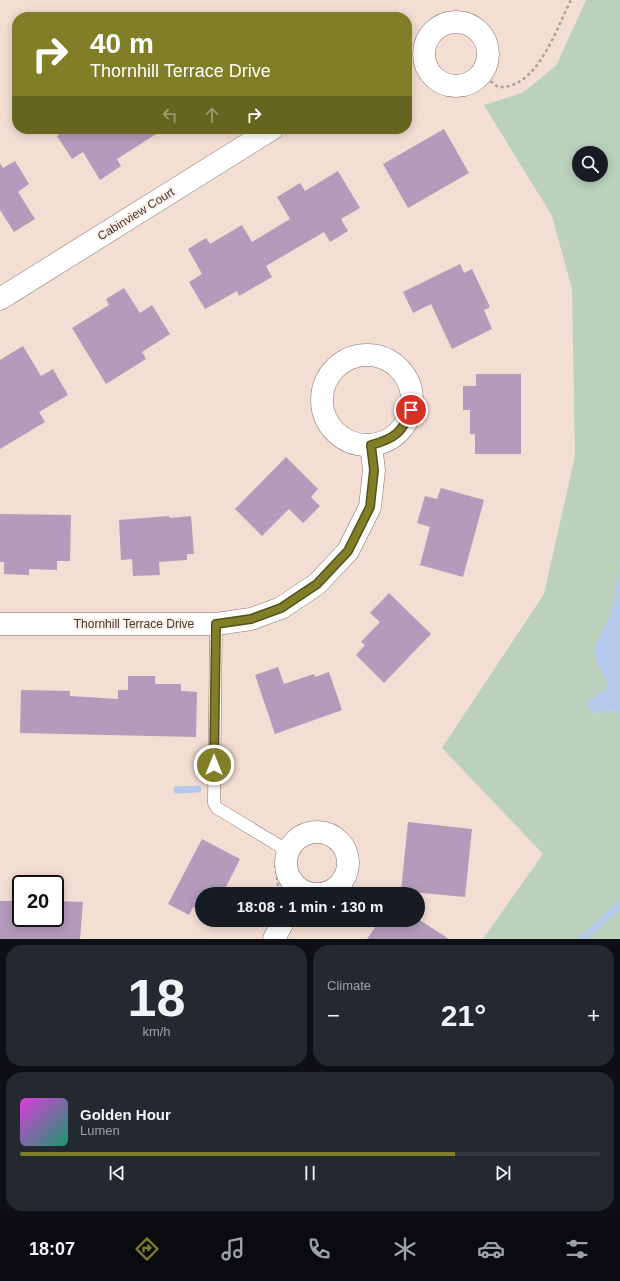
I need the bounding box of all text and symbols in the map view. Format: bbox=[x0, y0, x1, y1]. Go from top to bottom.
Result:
icon: right bbox=[24, 28, 76, 80]
text: 40 m bbox=[90, 28, 154, 59]
text: Thornhill Terrace Drive bbox=[90, 61, 271, 81]
icon: left bbox=[159, 104, 181, 126]
icon: ahead bbox=[201, 104, 223, 126]
icon: right bbox=[243, 104, 265, 126]
map controls bbox=[572, 146, 608, 182]
button: search bbox=[572, 146, 608, 182]
street label: Cabinview Court bbox=[95, 184, 178, 243]
pin bbox=[394, 393, 428, 427]
icon: arrive bbox=[400, 399, 422, 421]
street label: Thornhill Terrace Drive bbox=[74, 617, 195, 631]
position arrow bbox=[193, 744, 235, 786]
speed limit sign: 20 bbox=[12, 875, 64, 927]
text: 18:08 · 1 min · 130 m bbox=[237, 898, 383, 915]
text: 18 bbox=[128, 969, 185, 1027]
text: Climate bbox=[327, 978, 371, 993]
text: 21° bbox=[441, 999, 486, 1032]
text: − bbox=[327, 1003, 340, 1028]
text: + bbox=[587, 1003, 600, 1028]
text: km/h bbox=[142, 1024, 171, 1039]
text: Golden Hour bbox=[80, 1106, 171, 1123]
text: Lumen bbox=[80, 1123, 120, 1138]
icon: previous bbox=[106, 1162, 128, 1184]
icon: pause bbox=[299, 1162, 321, 1184]
icon: next bbox=[492, 1162, 514, 1184]
icon: directions bbox=[133, 1235, 161, 1263]
icon: music bbox=[219, 1235, 247, 1263]
icon: phone bbox=[305, 1235, 333, 1263]
icon: climate bbox=[391, 1235, 419, 1263]
icon: car bbox=[477, 1235, 505, 1263]
icon: filters bbox=[563, 1235, 591, 1263]
text: 18:07 bbox=[29, 1239, 75, 1259]

